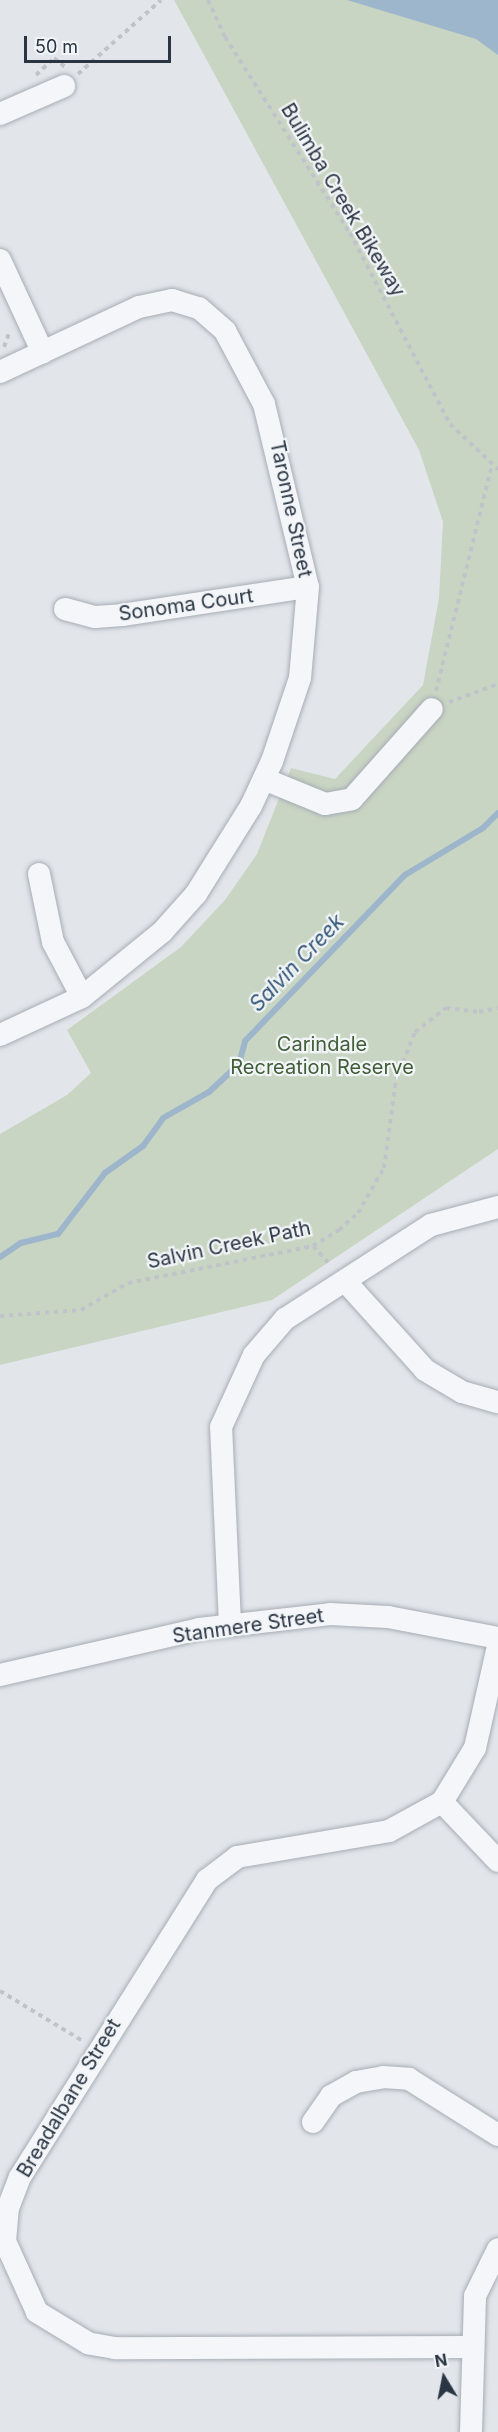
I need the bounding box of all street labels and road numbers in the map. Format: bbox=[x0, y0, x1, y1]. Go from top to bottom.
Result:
street label: Bulimba Creek Bikeway bbox=[276, 99, 410, 301]
street label: Taronne Street bbox=[265, 438, 317, 580]
street label: Sonoma Court bbox=[117, 584, 255, 626]
street label: Salvin Creek Path bbox=[145, 1216, 313, 1274]
street label: Stanmere Street bbox=[171, 1603, 325, 1649]
street label: Breadalbane Street bbox=[12, 2014, 126, 2182]

